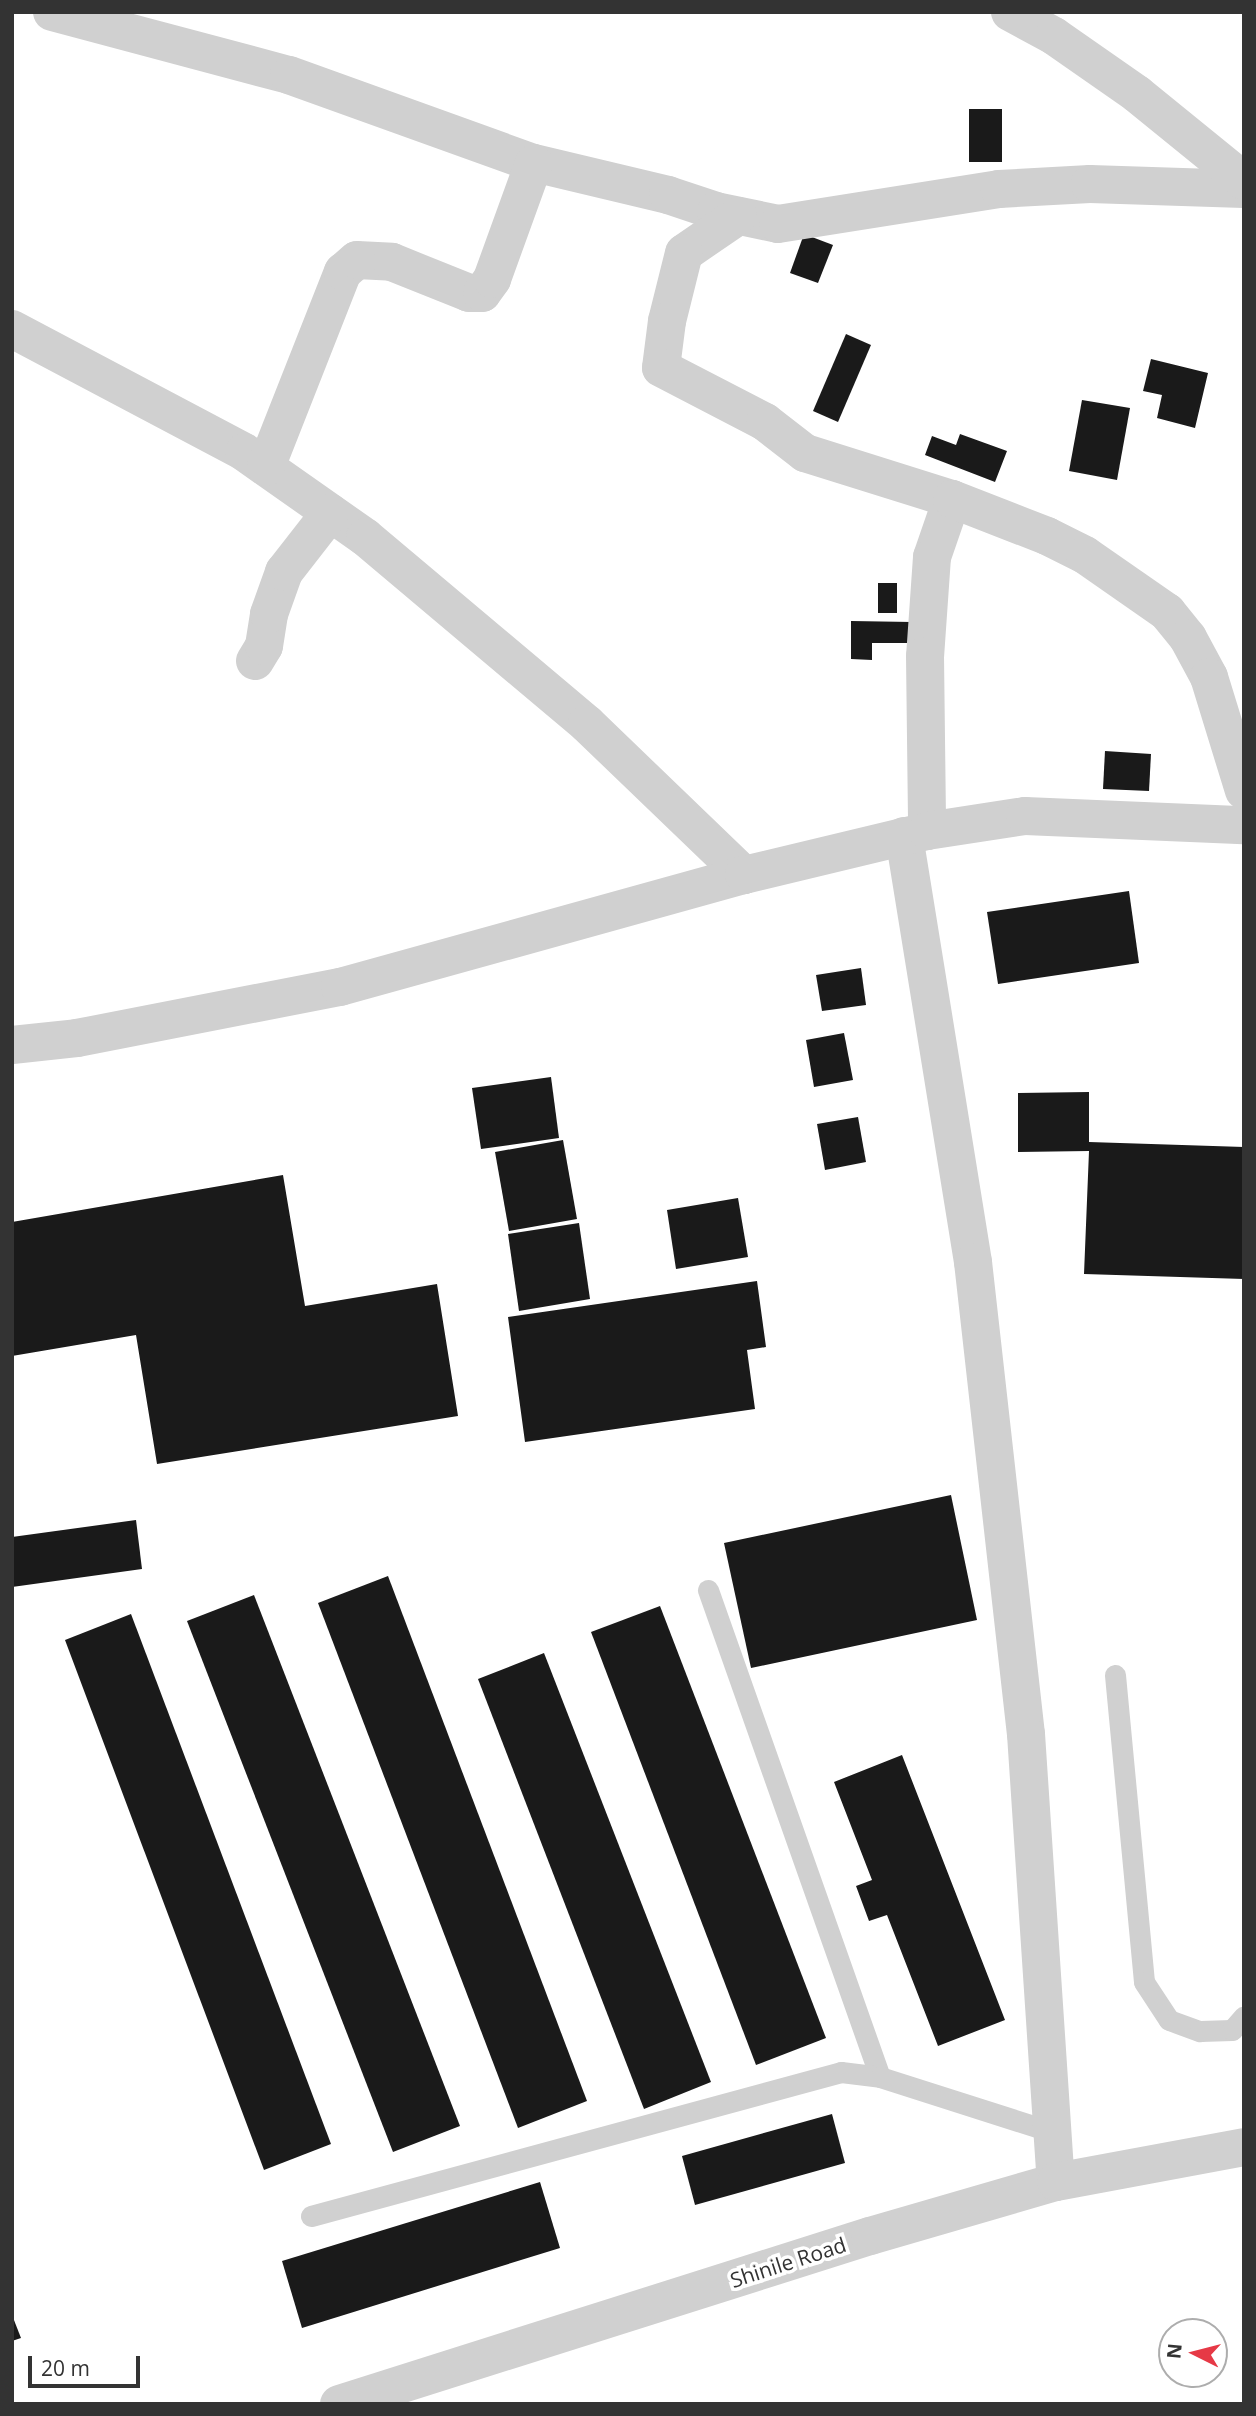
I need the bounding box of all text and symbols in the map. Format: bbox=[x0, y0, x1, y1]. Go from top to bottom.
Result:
street label: Shinile Road bbox=[727, 2231, 849, 2293]
north arrow bbox=[1158, 2318, 1228, 2388]
scale bar bbox=[32, 2342, 144, 2386]
text: N bbox=[1160, 2342, 1188, 2360]
text: 20 m bbox=[41, 2354, 90, 2382]

